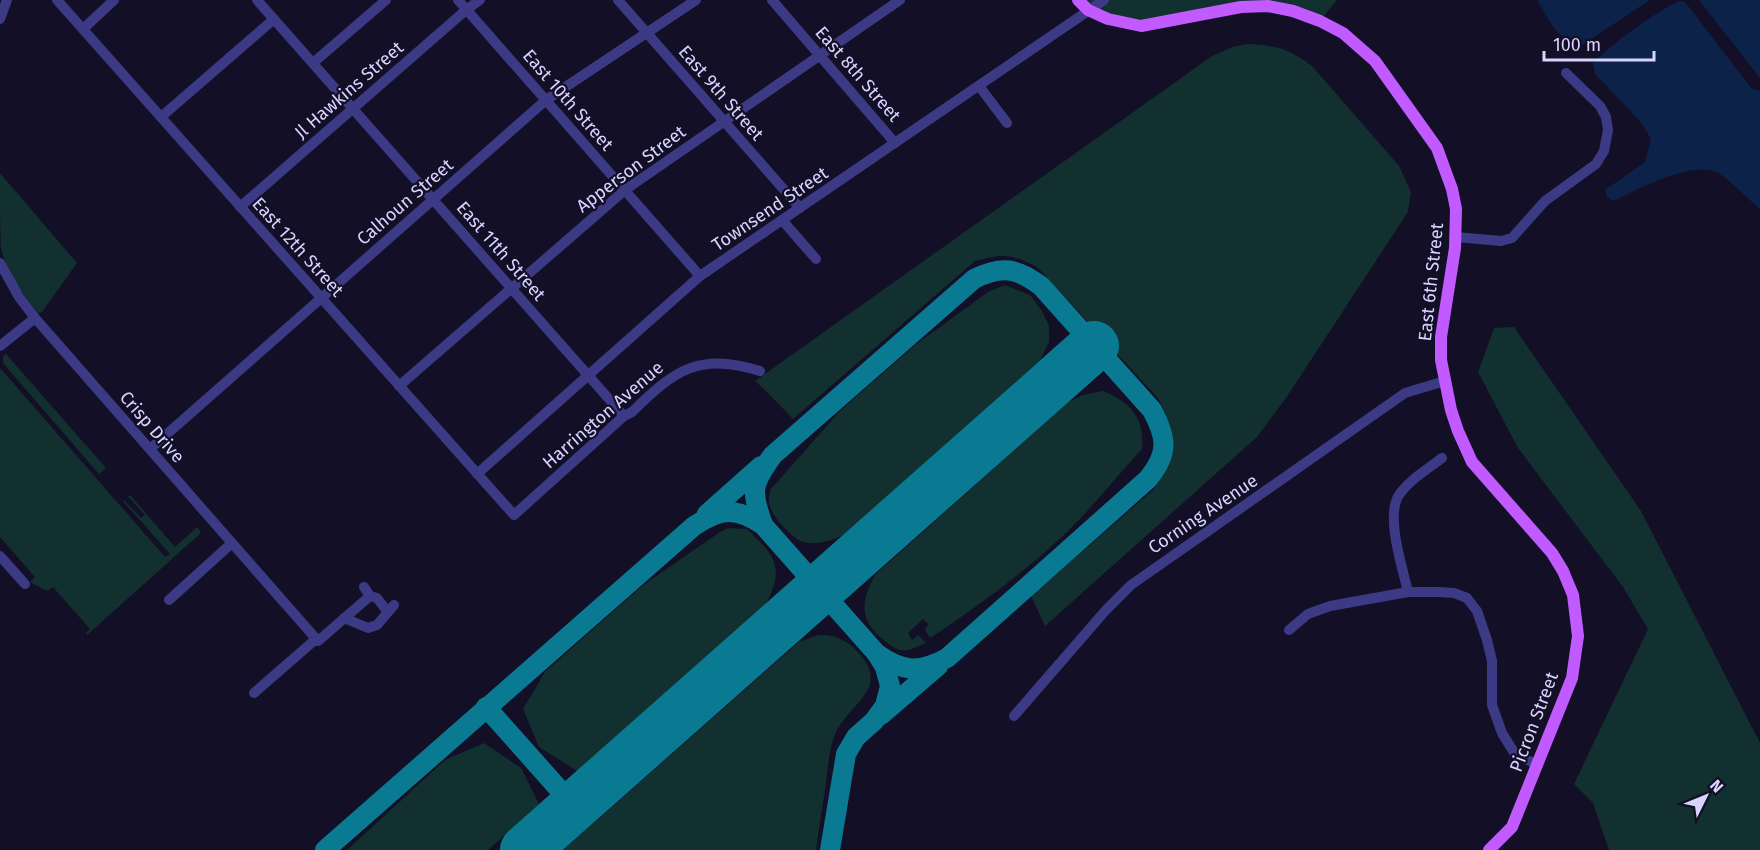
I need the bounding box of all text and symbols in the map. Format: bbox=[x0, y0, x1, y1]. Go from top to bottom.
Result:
street label: East 8th Street bbox=[811, 22, 906, 127]
scale bar bbox=[1544, 24, 1654, 62]
text: 100 m bbox=[1553, 34, 1601, 56]
street label: Jl Hawkins Street bbox=[290, 36, 408, 143]
street label: East 9th Street bbox=[674, 41, 769, 145]
street label: East 10th Street bbox=[518, 45, 618, 156]
street label: Apperson Street bbox=[572, 120, 690, 217]
street label: Calhoun Street bbox=[352, 154, 458, 250]
street label: Townsend Street bbox=[708, 162, 833, 256]
street label: East 12th Street bbox=[248, 193, 349, 302]
street label: East 11th Street bbox=[452, 197, 551, 306]
street label: East 6th Street bbox=[1414, 221, 1448, 342]
street label: Harrington Avenue bbox=[538, 357, 668, 473]
street label: Crisp Drive bbox=[115, 387, 189, 467]
street label: Corning Avenue bbox=[1144, 469, 1262, 559]
street label: Picron Street bbox=[1505, 668, 1563, 775]
north arrow bbox=[1676, 766, 1736, 826]
text: N bbox=[1706, 776, 1727, 796]

